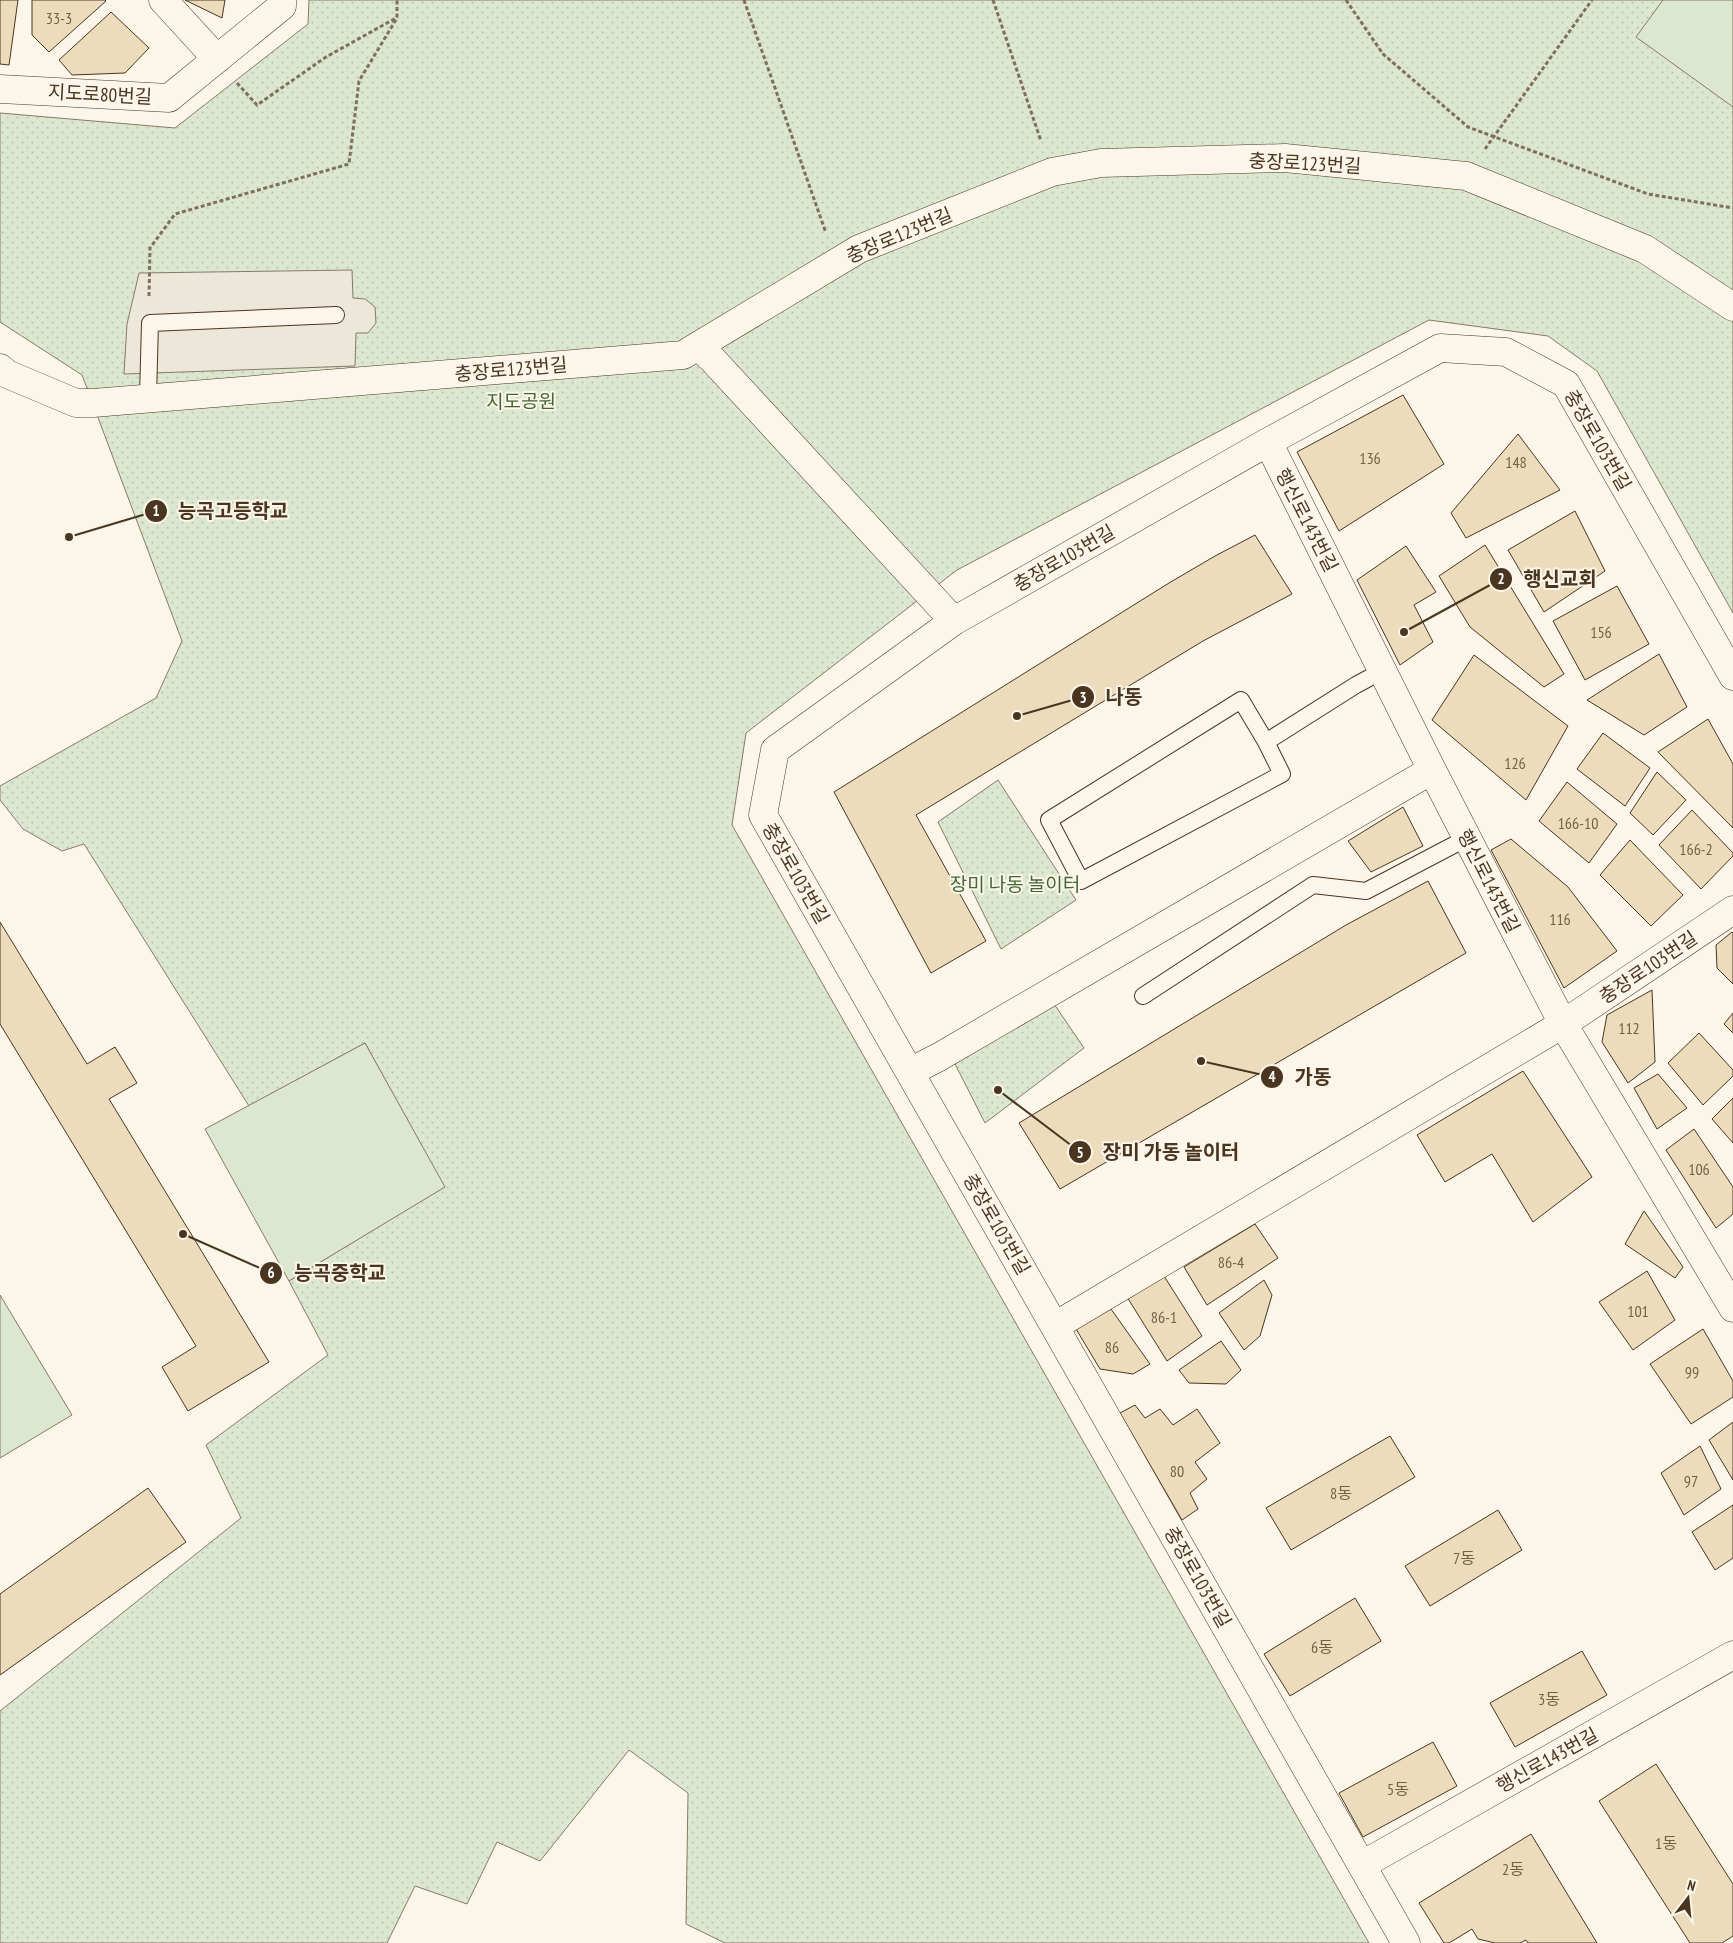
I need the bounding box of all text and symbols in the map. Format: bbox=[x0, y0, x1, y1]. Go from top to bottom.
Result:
house number: 33-3 bbox=[46, 8, 72, 28]
street label: 지도로80번길 bbox=[47, 79, 153, 109]
street label: 충장로123번길 bbox=[1248, 148, 1362, 178]
street label: 충장로123번길 bbox=[842, 202, 956, 268]
street label: 충장로123번길 bbox=[454, 352, 568, 386]
street label: 충장로103번길 bbox=[1559, 385, 1637, 495]
park label: 지도공원 bbox=[486, 389, 556, 413]
house number: 136 bbox=[1359, 448, 1381, 468]
house number: 148 bbox=[1505, 452, 1527, 472]
street label: 행신로143번길 bbox=[1271, 464, 1343, 576]
callout: 능곡고등학교 bbox=[143, 493, 298, 528]
text: 능곡고등학교 bbox=[178, 498, 288, 524]
text: 1 bbox=[152, 501, 160, 520]
street label: 충장로103번길 bbox=[1009, 519, 1119, 597]
callout: 행신교회 bbox=[1488, 561, 1607, 596]
text: 행신교회 bbox=[1523, 566, 1597, 592]
text: 2 bbox=[1497, 569, 1505, 588]
house number: 156 bbox=[1590, 622, 1612, 642]
callout: 나동 bbox=[1070, 680, 1152, 715]
text: 나동 bbox=[1106, 684, 1142, 710]
text: 3 bbox=[1079, 688, 1087, 707]
house number: 126 bbox=[1504, 753, 1526, 773]
house number: 166-10 bbox=[1558, 813, 1598, 833]
street label: 충장로103번길 bbox=[757, 818, 835, 928]
street label: 행신로143번길 bbox=[1453, 825, 1525, 937]
house number: 166-2 bbox=[1679, 839, 1713, 859]
park label: 장미 나동 놀이터 bbox=[950, 872, 1080, 896]
house number: 116 bbox=[1549, 909, 1571, 929]
street label: 충장로103번길 bbox=[1594, 925, 1702, 1009]
house number: 112 bbox=[1618, 1018, 1640, 1038]
callout: 가동 bbox=[1259, 1059, 1341, 1094]
text: 가동 bbox=[1295, 1064, 1331, 1090]
text: 4 bbox=[1268, 1067, 1276, 1086]
callout: 장미 가동 놀이터 bbox=[1067, 1135, 1249, 1170]
text: 장미 가동 놀이터 bbox=[1103, 1139, 1240, 1165]
text: 5 bbox=[1076, 1143, 1084, 1162]
house number: 106 bbox=[1688, 1159, 1710, 1179]
street label: 충장로103번길 bbox=[958, 1169, 1036, 1279]
house number: 86-4 bbox=[1218, 1252, 1244, 1272]
callout: 능곡중학교 bbox=[259, 1255, 396, 1290]
text: 능곡중학교 bbox=[294, 1260, 386, 1286]
text: 6 bbox=[267, 1263, 275, 1282]
house number: 101 bbox=[1627, 1301, 1649, 1321]
house number: 86-1 bbox=[1151, 1307, 1177, 1327]
house number: 86 bbox=[1105, 1337, 1119, 1357]
house number: 99 bbox=[1685, 1362, 1699, 1382]
house number: 80 bbox=[1170, 1461, 1184, 1481]
house number: 97 bbox=[1684, 1471, 1698, 1491]
house number: 8동 bbox=[1330, 1483, 1352, 1503]
street label: 충장로103번길 bbox=[1159, 1522, 1237, 1632]
house number: 7동 bbox=[1453, 1548, 1475, 1568]
house number: 6동 bbox=[1311, 1637, 1333, 1657]
house number: 3동 bbox=[1538, 1689, 1560, 1709]
street label: 행신로143번길 bbox=[1492, 1722, 1602, 1798]
house number: 5동 bbox=[1387, 1779, 1409, 1799]
house number: 1동 bbox=[1655, 1833, 1677, 1853]
house number: 2동 bbox=[1502, 1859, 1524, 1879]
north arrow bbox=[1663, 1873, 1713, 1923]
text: N bbox=[1685, 1876, 1698, 1895]

